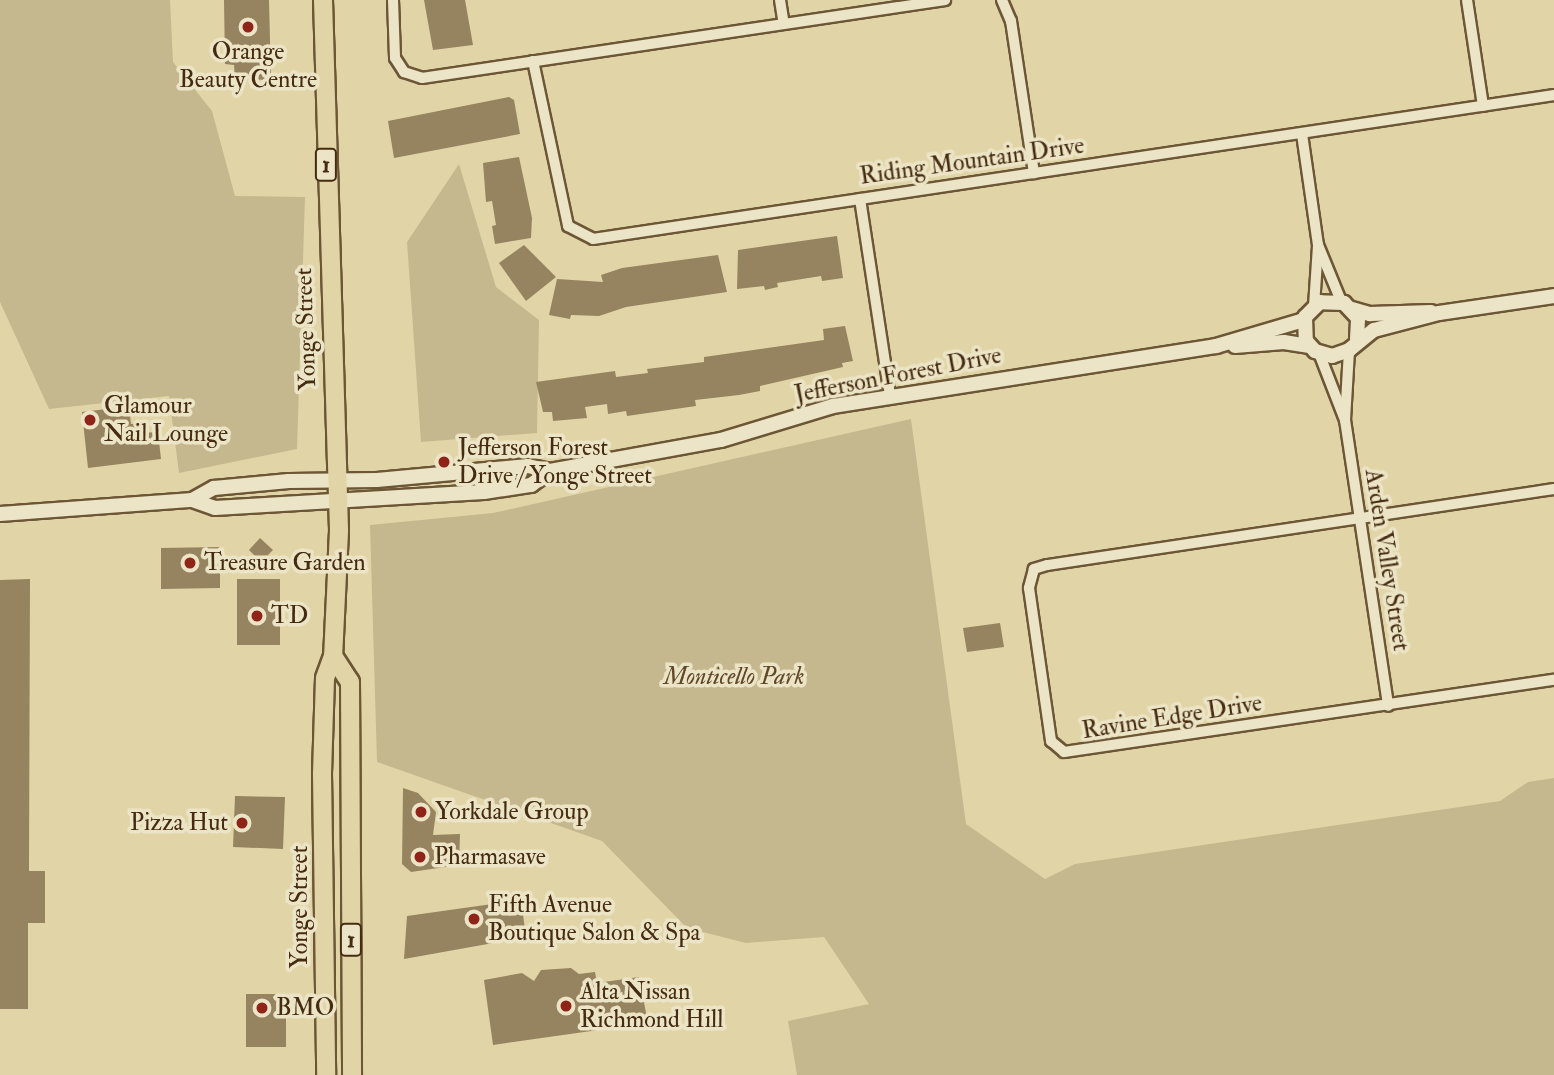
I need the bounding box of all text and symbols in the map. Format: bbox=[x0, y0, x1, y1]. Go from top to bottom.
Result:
marker: Orange Beauty Centre bbox=[240, 19, 256, 35]
place label: Orange Beauty Centre bbox=[179, 38, 317, 94]
street label: Riding Mountain Drive bbox=[858, 131, 1086, 191]
road number: 1 bbox=[314, 146, 338, 184]
street label: Yonge Street bbox=[289, 267, 323, 391]
street label: Jefferson Forest Drive bbox=[792, 341, 1004, 409]
place label: Glamour Nail Lounge bbox=[104, 392, 228, 448]
marker: Glamour Nail Lounge bbox=[82, 412, 98, 428]
place label: Jefferson Forest Drive / Yonge Street bbox=[458, 434, 652, 490]
marker: Jefferson Forest Drive / Yonge Street bbox=[436, 454, 452, 470]
street label: Arden Valley Street bbox=[1358, 467, 1416, 653]
place label: Treasure Garden bbox=[204, 549, 366, 577]
marker: Treasure Garden bbox=[182, 555, 198, 571]
place label: TD bbox=[271, 602, 308, 630]
marker: TD bbox=[249, 608, 265, 624]
park label: Monticello Park bbox=[664, 663, 804, 691]
street label: Ravine Edge Drive bbox=[1080, 689, 1264, 745]
place label: Yorkdale Group bbox=[435, 798, 589, 826]
marker: Yorkdale Group bbox=[413, 804, 429, 820]
place label: Pizza Hut bbox=[130, 809, 228, 837]
marker: Pizza Hut bbox=[234, 815, 250, 831]
place label: Pharmasave bbox=[434, 843, 546, 871]
street label: Yonge Street bbox=[286, 846, 314, 968]
marker: Pharmasave bbox=[412, 849, 428, 865]
place label: Fifth Avenue Boutique Salon & Spa bbox=[488, 891, 700, 947]
marker: Fifth Avenue Boutique Salon & Spa bbox=[466, 911, 482, 927]
road number: 1 bbox=[339, 920, 363, 959]
place label: Alta Nissan Richmond Hill bbox=[580, 978, 723, 1034]
place label: BMO bbox=[276, 994, 334, 1022]
marker: Alta Nissan Richmond Hill bbox=[558, 998, 574, 1014]
marker: BMO bbox=[254, 1000, 270, 1016]

